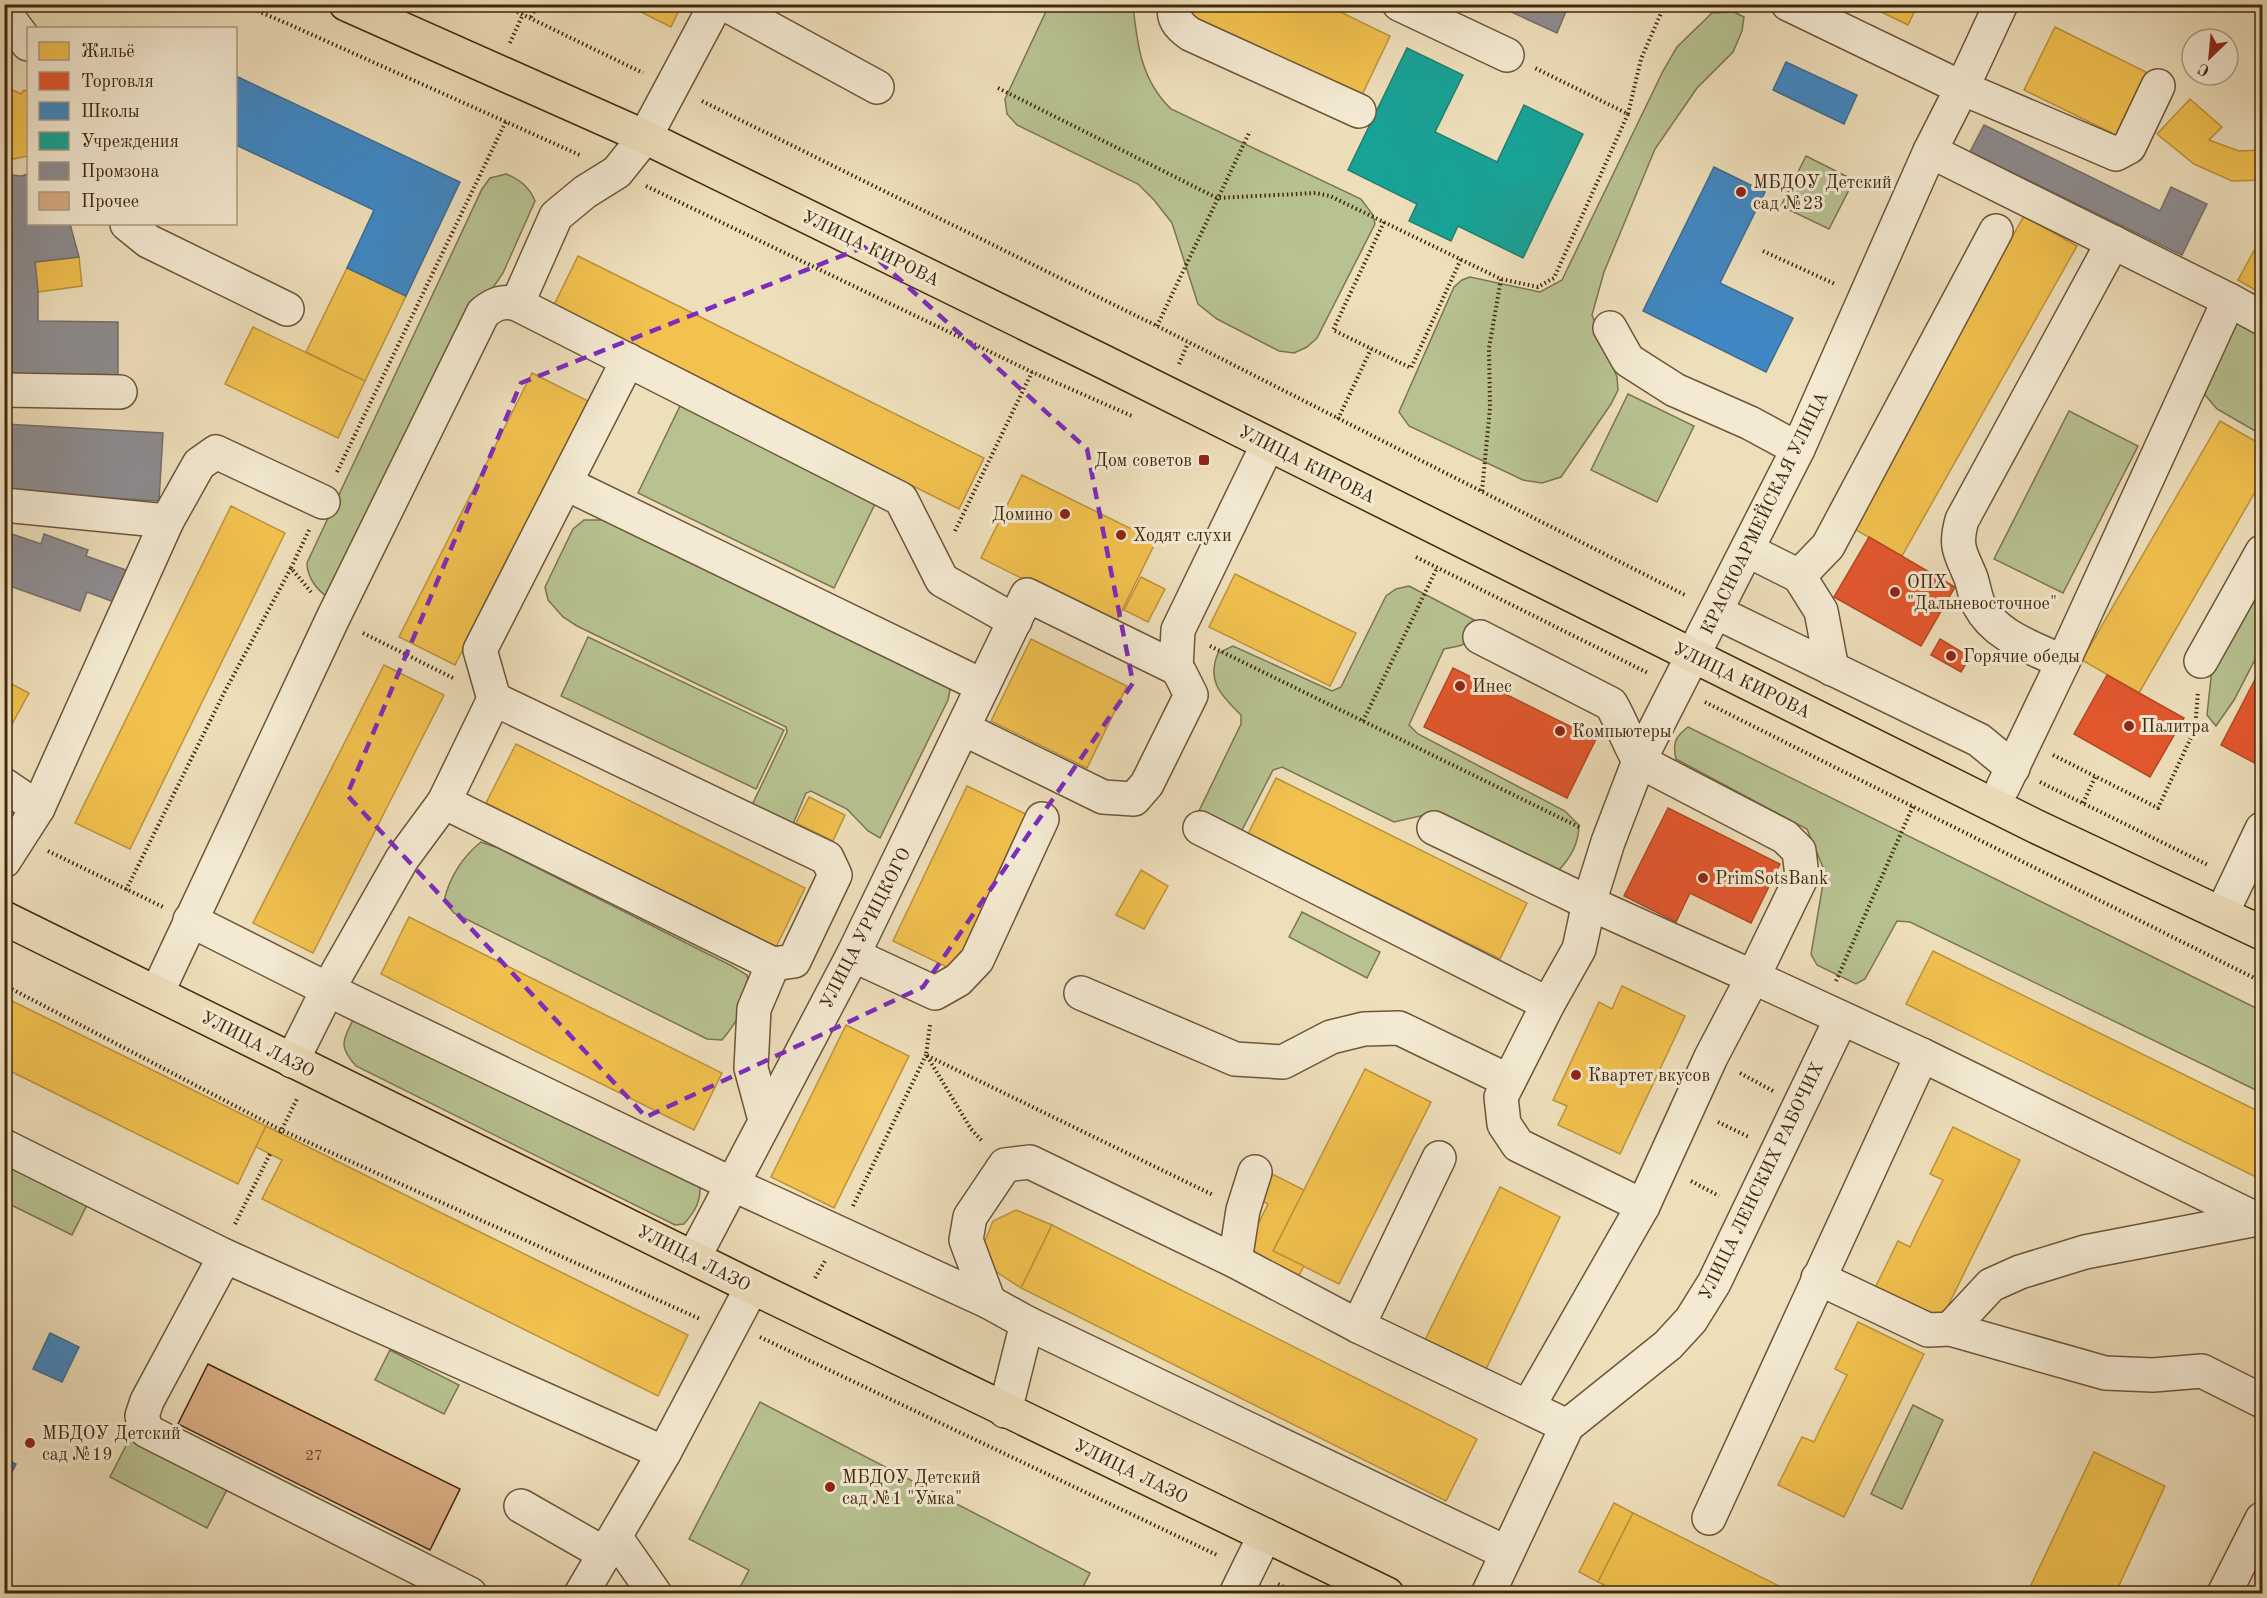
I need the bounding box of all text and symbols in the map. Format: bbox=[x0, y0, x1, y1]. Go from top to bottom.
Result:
legend bbox=[27, 27, 237, 225]
north arrow bbox=[2180, 27, 2240, 87]
text: Жильё bbox=[81, 43, 135, 61]
text: С bbox=[2196, 59, 2213, 78]
text: Торговля bbox=[81, 73, 154, 91]
text: Школы bbox=[81, 103, 140, 121]
text: Учреждения bbox=[81, 133, 179, 151]
text: Промзона bbox=[81, 163, 159, 181]
place label: МБДОУ Детский сад №23 bbox=[1753, 174, 1892, 213]
marker: МБДОУ Детский сад №23 bbox=[1734, 185, 1748, 199]
text: Прочее bbox=[81, 193, 139, 211]
street label: УЛИЦА КИРОВА bbox=[799, 208, 942, 290]
street label: КРАСНОАРМЕЙСКАЯ УЛИЦА bbox=[1695, 387, 1832, 638]
street label: УЛИЦА КИРОВА bbox=[1235, 423, 1378, 507]
place label: Дом советов bbox=[1095, 452, 1192, 470]
marker: Дом советов bbox=[1197, 453, 1211, 467]
place label: Домино bbox=[992, 506, 1053, 524]
marker: Домино bbox=[1058, 507, 1072, 521]
place label: Ходят слухи bbox=[1133, 527, 1232, 545]
marker: Ходят слухи bbox=[1114, 528, 1128, 542]
place label: ОПХ "Дальневосточное" bbox=[1907, 574, 2057, 613]
marker: ОПХ "Дальневосточное" bbox=[1888, 585, 1902, 599]
street label: УЛИЦА КИРОВА bbox=[1670, 640, 1813, 722]
place label: Горячие обеды bbox=[1963, 648, 2080, 666]
marker: Горячие обеды bbox=[1944, 649, 1958, 663]
place label: Инес bbox=[1472, 678, 1512, 696]
marker: Инес bbox=[1453, 679, 1467, 693]
place label: Палитра bbox=[2141, 718, 2210, 736]
marker: Палитра bbox=[2122, 719, 2136, 733]
place label: Компьютеры bbox=[1572, 723, 1672, 741]
marker: Компьютеры bbox=[1553, 724, 1567, 738]
street label: УЛИЦА УРИЦКОГО bbox=[818, 845, 914, 1012]
place label: PrimSotsBank bbox=[1715, 870, 1828, 888]
marker: PrimSotsBank bbox=[1696, 871, 1710, 885]
street label: УЛИЦА ЛАЗО bbox=[198, 1009, 317, 1081]
street label: УЛИЦА ЛЕНСКИХ РАБОЧИХ bbox=[1696, 1059, 1828, 1303]
place label: Квартет вкусов bbox=[1588, 1067, 1710, 1085]
marker: Квартет вкусов bbox=[1569, 1068, 1583, 1082]
street label: УЛИЦА ЛАЗО bbox=[634, 1223, 753, 1295]
place label: МБДОУ Детский сад №19 bbox=[42, 1425, 181, 1464]
marker: МБДОУ Детский сад №19 bbox=[23, 1436, 37, 1450]
street label: УЛИЦА ЛАЗО bbox=[1071, 1437, 1190, 1507]
house number: 27 bbox=[305, 1449, 323, 1464]
place label: МБДОУ Детский сад №1 "Умка" bbox=[842, 1469, 981, 1508]
marker: МБДОУ Детский сад №1 "Умка" bbox=[823, 1480, 837, 1494]

